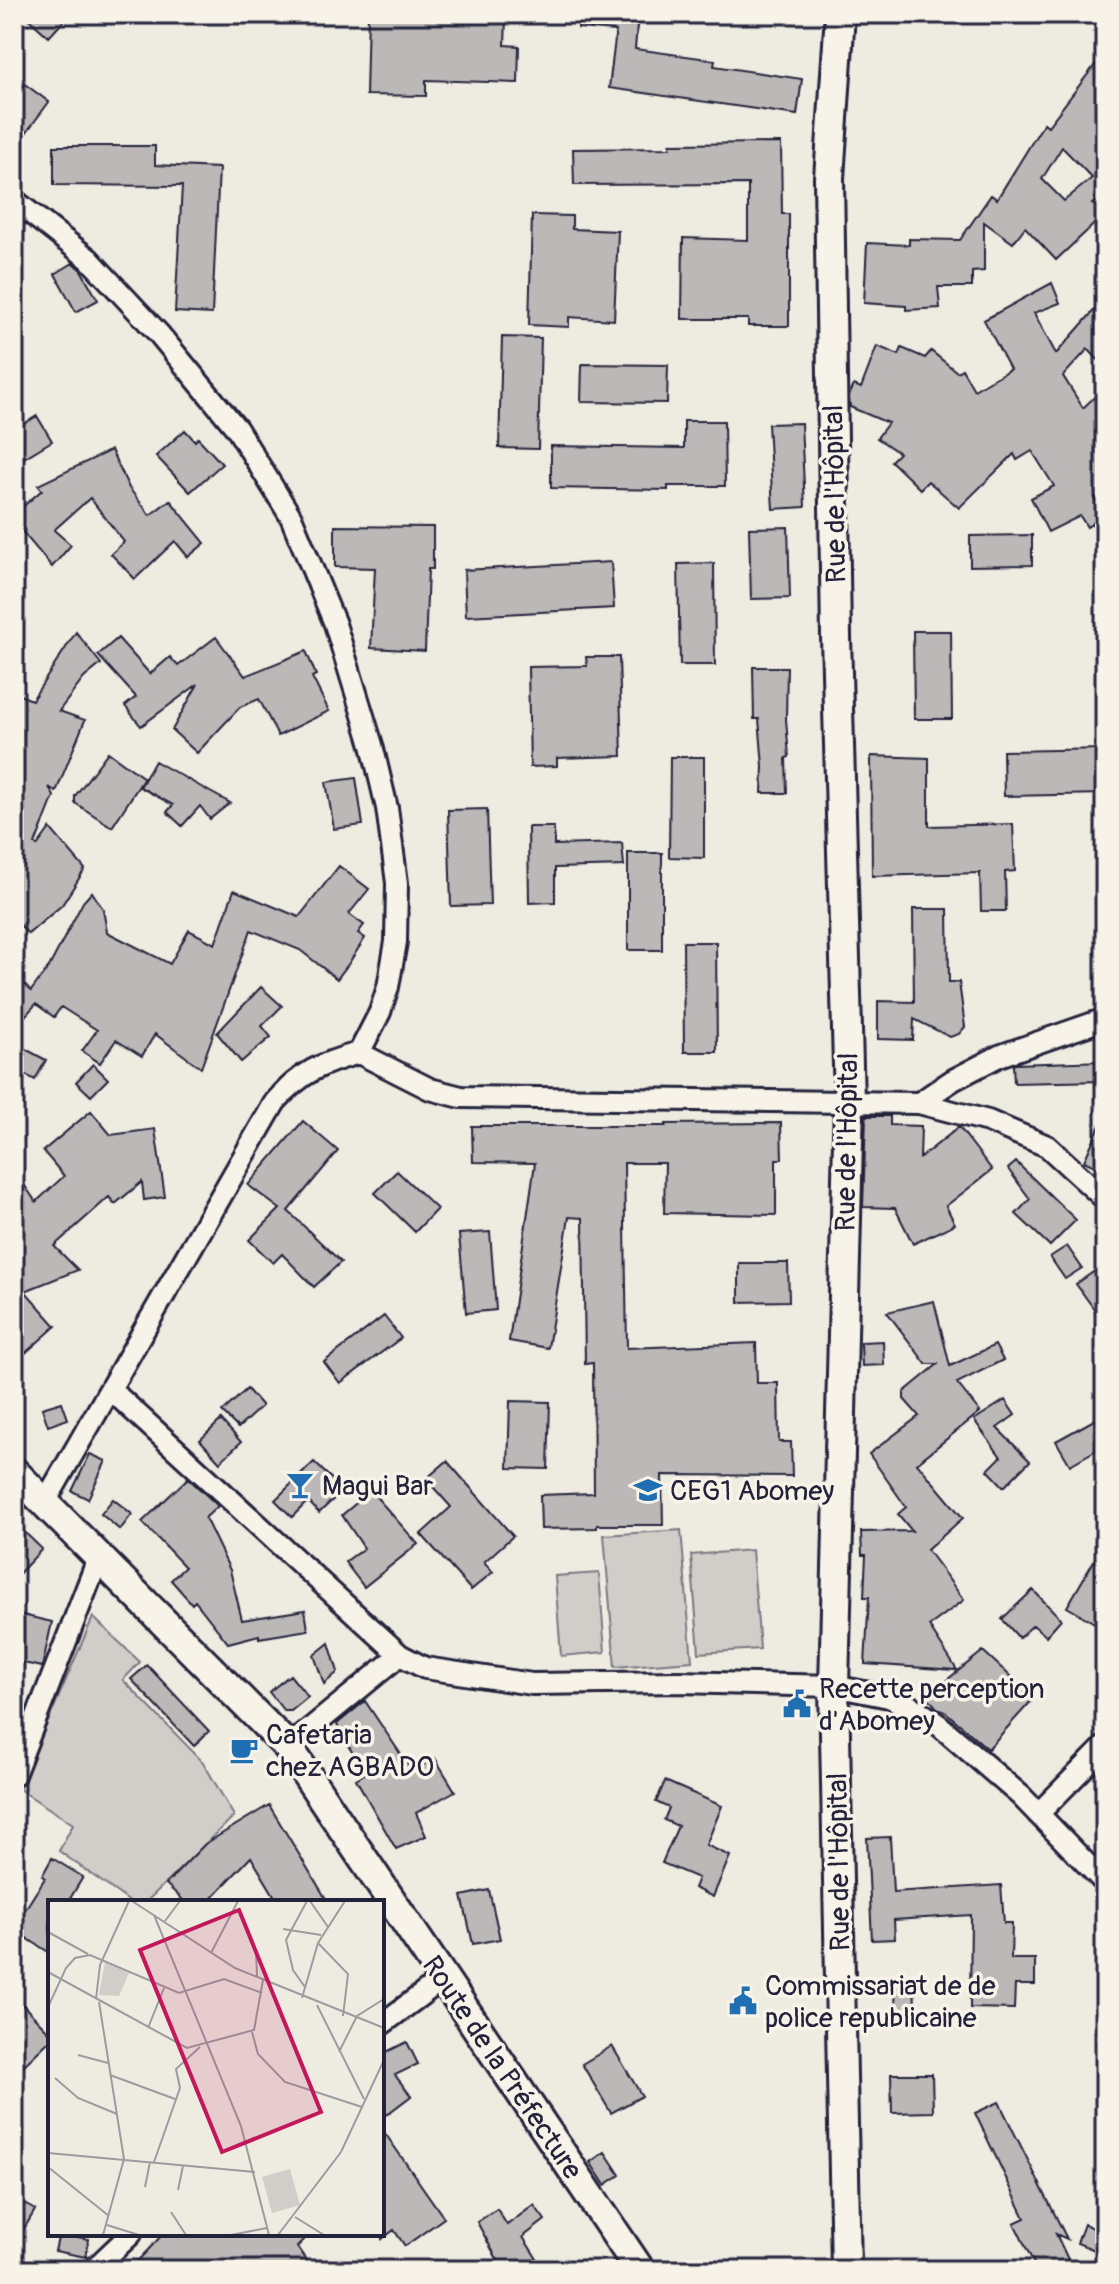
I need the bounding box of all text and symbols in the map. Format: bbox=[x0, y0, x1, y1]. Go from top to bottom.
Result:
street label: Rue de l'Hôpital bbox=[816, 404, 855, 584]
street label: Rue de l'Hôpital bbox=[828, 1052, 867, 1232]
place label: Magui Bar bbox=[322, 1469, 433, 1504]
bar icon: Magui Bar bbox=[285, 1470, 315, 1500]
place label: CEG1 Abomey bbox=[670, 1474, 834, 1509]
school or university icon: CEG1 Abomey bbox=[633, 1475, 663, 1505]
place label: Recette perception d'Abomey bbox=[819, 1672, 1045, 1739]
public building icon: Recette perception d'Abomey bbox=[782, 1689, 812, 1719]
place label: Cafetaria chez AGBADO bbox=[266, 1718, 434, 1785]
cafe icon: Cafetaria chez AGBADO bbox=[229, 1735, 259, 1765]
street label: Rue de l'Hôpital bbox=[820, 1772, 859, 1952]
inset map bbox=[48, 1900, 384, 2236]
street label: Route de la Préfecture bbox=[414, 1949, 590, 2186]
place label: Commissariat de de police republicaine bbox=[765, 1969, 996, 2036]
public building icon: Commissariat de de police republicaine bbox=[728, 1986, 758, 2016]

